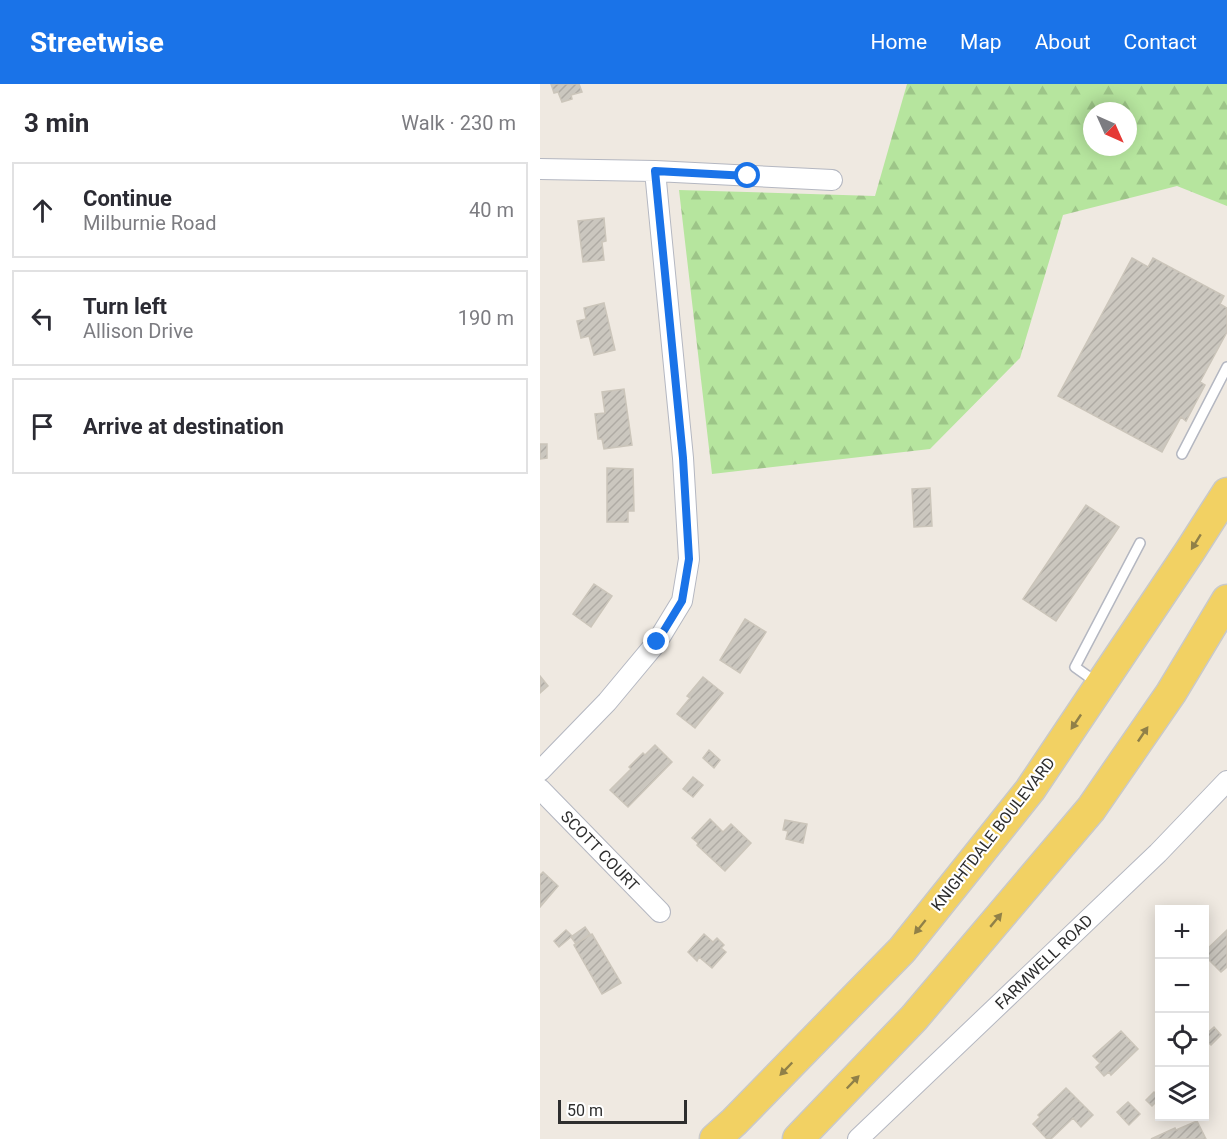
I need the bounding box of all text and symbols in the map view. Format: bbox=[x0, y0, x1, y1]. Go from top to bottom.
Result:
text: Streetwise bbox=[30, 26, 164, 59]
text: Home bbox=[871, 30, 927, 54]
text: Map bbox=[960, 30, 1002, 54]
text: About bbox=[1035, 30, 1091, 54]
text: Contact bbox=[1124, 30, 1197, 54]
north arrow bbox=[1083, 102, 1137, 156]
text: 3 min bbox=[24, 108, 89, 138]
text: Walk · 230 m bbox=[401, 111, 516, 135]
route start bbox=[734, 162, 760, 188]
text: Continue bbox=[83, 186, 172, 211]
icon: ahead bbox=[26, 194, 59, 227]
text: 40 m bbox=[469, 198, 514, 222]
text: Milburnie Road bbox=[83, 211, 217, 235]
text: Turn left bbox=[83, 294, 167, 319]
icon: left bbox=[26, 302, 59, 335]
text: 190 m bbox=[458, 306, 514, 330]
text: Allison Drive bbox=[83, 319, 193, 343]
icon: arrive bbox=[26, 410, 59, 443]
text: Arrive at destination bbox=[83, 414, 284, 439]
one-way arrow bbox=[1191, 534, 1202, 550]
route end bbox=[643, 628, 669, 654]
one-way arrow bbox=[1071, 714, 1082, 730]
one-way arrow bbox=[1137, 727, 1149, 743]
street label: KNIGHTDALE BOULEVARD bbox=[927, 754, 1059, 914]
street label: SCOTT COURT bbox=[557, 807, 643, 895]
map controls bbox=[1155, 905, 1209, 1121]
button: + bbox=[1155, 905, 1209, 959]
street label: FARMWELL ROAD bbox=[991, 911, 1097, 1013]
one-way arrow bbox=[990, 912, 1003, 928]
one-way arrow bbox=[914, 919, 927, 935]
button: − bbox=[1155, 959, 1209, 1013]
button: locate bbox=[1155, 1013, 1209, 1067]
one-way arrow bbox=[780, 1061, 794, 1075]
button: layers bbox=[1155, 1067, 1209, 1121]
one-way arrow bbox=[845, 1075, 859, 1089]
scale bar bbox=[558, 1097, 687, 1124]
text: 50 m bbox=[567, 1101, 603, 1120]

